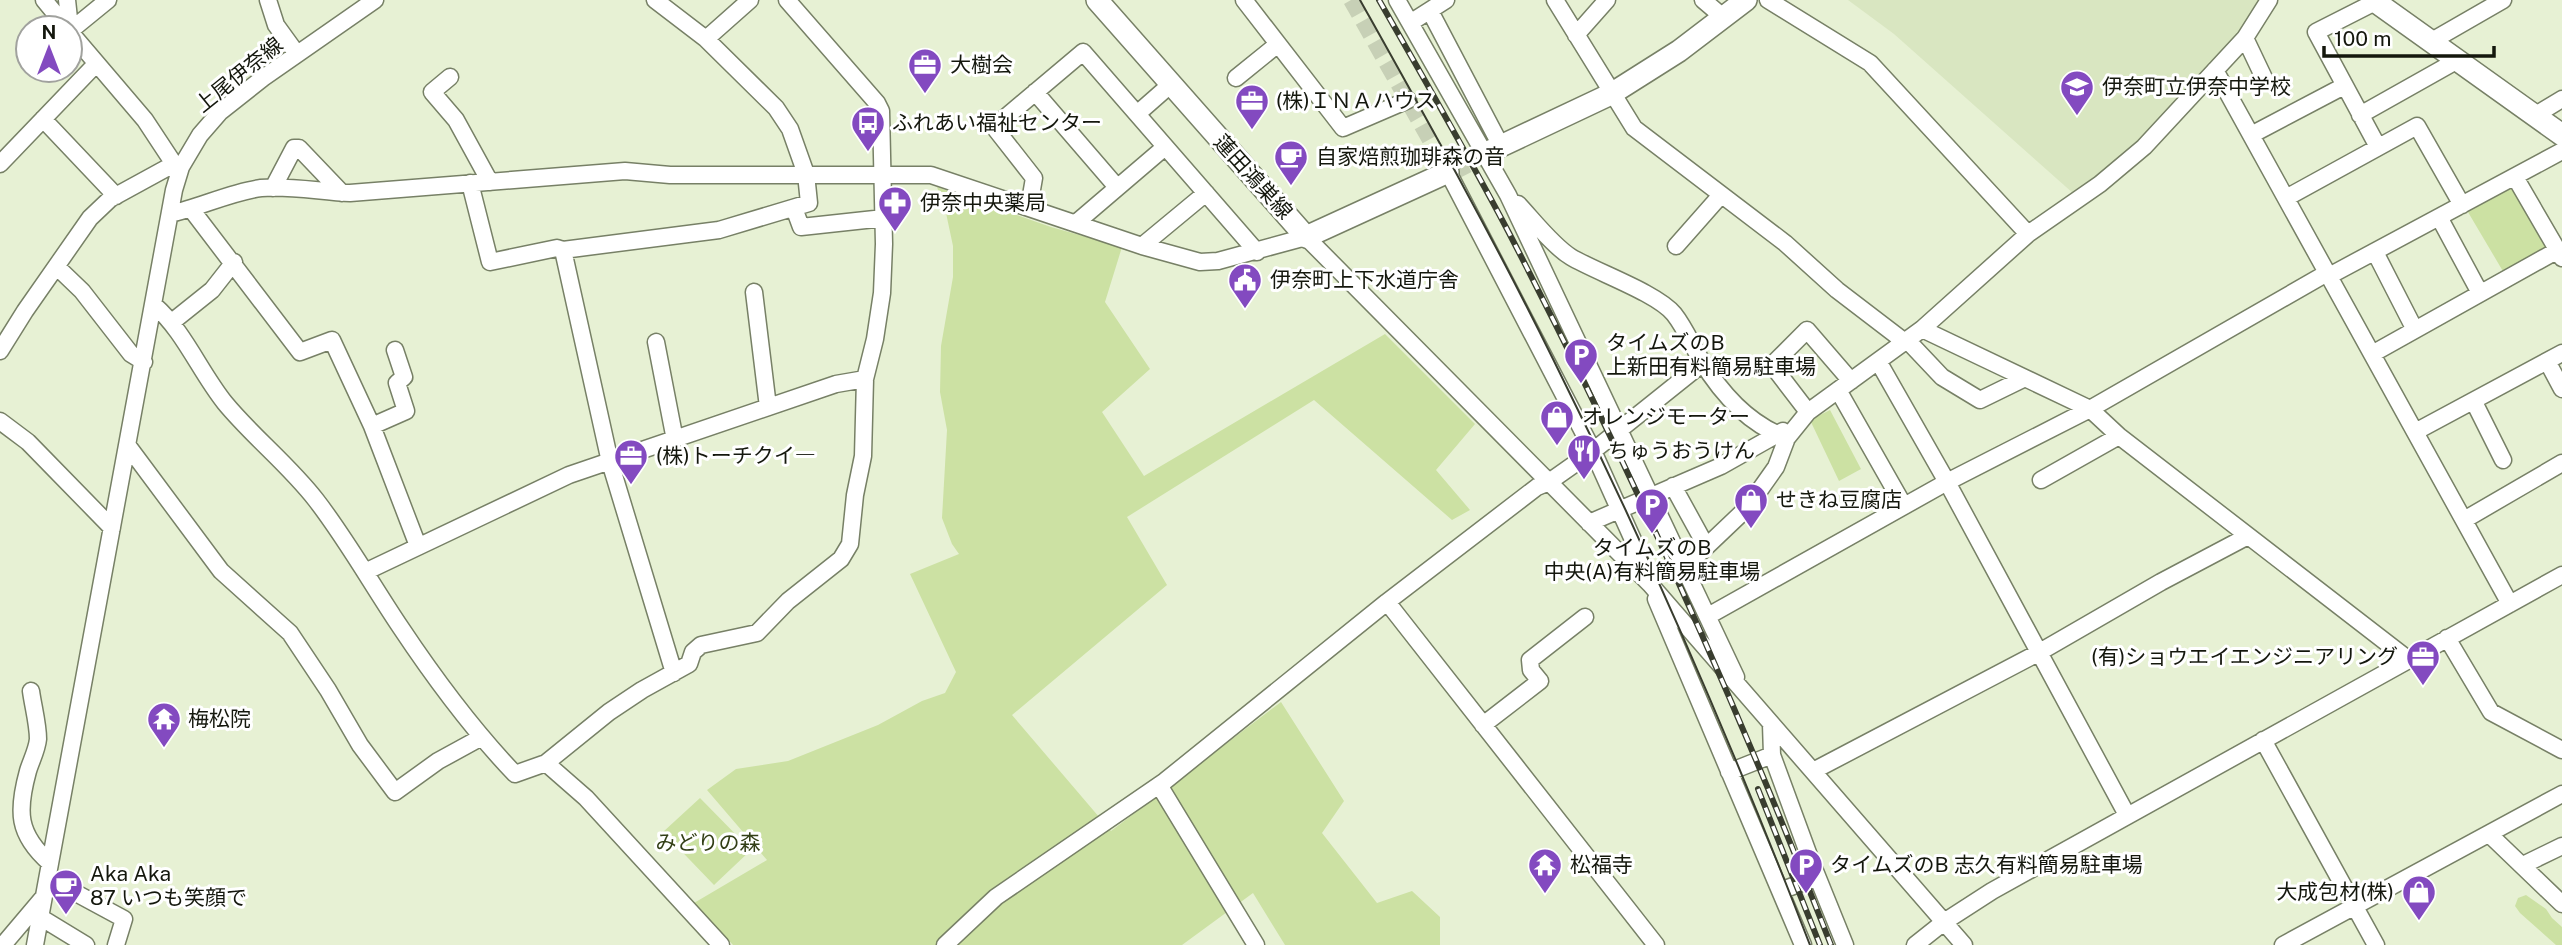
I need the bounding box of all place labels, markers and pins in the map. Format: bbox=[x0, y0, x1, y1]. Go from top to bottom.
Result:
office icon: 大樹会 bbox=[906, 46, 944, 95]
place label: 大樹会 bbox=[950, 52, 1013, 77]
school or university icon: 伊奈町立伊奈中学校 bbox=[2058, 68, 2096, 117]
place label: 伊奈町立伊奈中学校 bbox=[2102, 74, 2291, 99]
office icon: (株)ＩＮＡハウス bbox=[1233, 82, 1271, 131]
place label: (株)ＩＮＡハウス bbox=[1276, 88, 1436, 113]
bus stop icon: ふれあい福祉センター bbox=[849, 104, 887, 153]
place label: ふれあい福祉センター bbox=[892, 110, 1102, 135]
cafe icon: 自家焙煎珈琲森の音 bbox=[1272, 138, 1310, 187]
place label: 自家焙煎珈琲森の音 bbox=[1316, 144, 1505, 169]
pharmacy icon: 伊奈中央薬局 bbox=[876, 184, 914, 233]
place label: 伊奈中央薬局 bbox=[920, 190, 1046, 215]
public building icon: 伊奈町上下水道庁舎 bbox=[1226, 261, 1264, 310]
place label: 伊奈町上下水道庁舎 bbox=[1270, 267, 1459, 292]
place label: タイムズのB 上新田有料簡易駐車場 bbox=[1606, 330, 1816, 379]
parking icon: タイムズのB 上新田有料簡易駐車場 bbox=[1562, 336, 1600, 385]
shop icon: オレンジモーター bbox=[1538, 398, 1576, 447]
place label: オレンジモーター bbox=[1582, 404, 1750, 429]
restaurant icon: ちゅうおうけん bbox=[1565, 432, 1603, 481]
office icon: (株)トーチクイ― bbox=[612, 437, 650, 486]
place label: ちゅうおうけん bbox=[1608, 438, 1755, 463]
place label: (株)トーチクイ― bbox=[656, 443, 816, 468]
shop icon: せきね豆腐店 bbox=[1732, 481, 1770, 530]
parking icon: タイムズのB 中央(A)有料簡易駐車場 bbox=[1633, 486, 1671, 535]
place label: せきね豆腐店 bbox=[1776, 487, 1902, 512]
place label: タイムズのB 中央(A)有料簡易駐車場 bbox=[1544, 535, 1760, 584]
office icon: (有)ショウエイエンジニアリング bbox=[2404, 638, 2442, 687]
place label: (有)ショウエイエンジニアリング bbox=[2091, 644, 2398, 669]
temple icon: 梅松院 bbox=[145, 700, 183, 749]
place label: 梅松院 bbox=[188, 706, 251, 731]
temple icon: 松福寺 bbox=[1526, 846, 1564, 895]
parking icon: タイムズのB 志久有料簡易駐車場 bbox=[1787, 846, 1825, 895]
place label: 松福寺 bbox=[1570, 852, 1633, 877]
place label: タイムズのB 志久有料簡易駐車場 bbox=[1830, 852, 2143, 877]
place label: Aka Aka 87 いつも笑顔で bbox=[90, 861, 247, 910]
cafe icon: Aka Aka 87 いつも笑顔で bbox=[47, 867, 85, 916]
shop icon: 大成包材(株) bbox=[2400, 873, 2438, 922]
place label: 大成包材(株) bbox=[2276, 879, 2394, 904]

